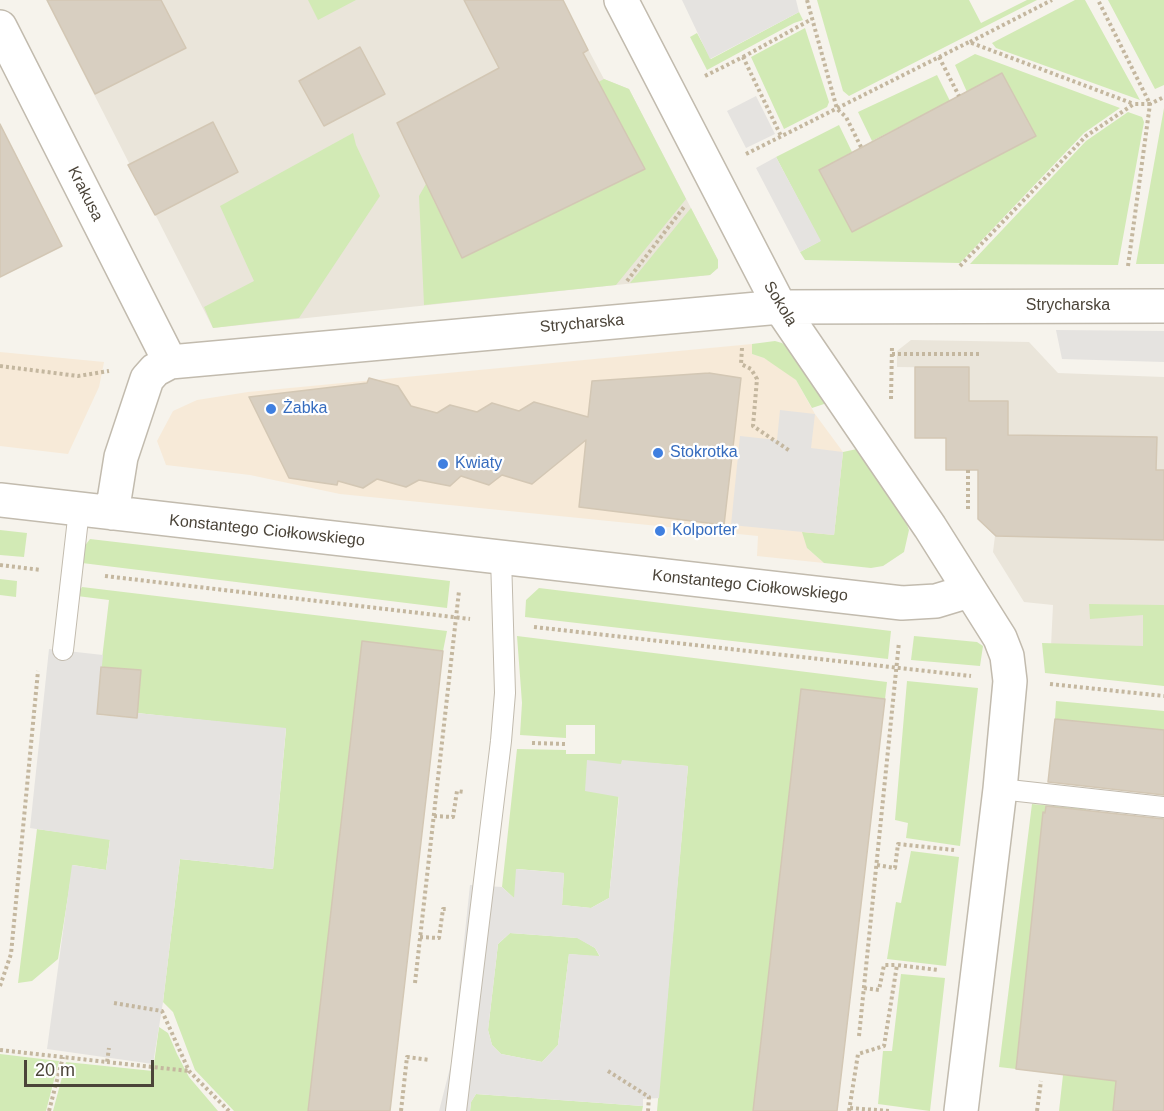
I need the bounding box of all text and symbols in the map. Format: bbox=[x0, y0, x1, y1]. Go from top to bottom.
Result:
street label: Krakusa bbox=[63, 163, 107, 225]
street label: Sokola bbox=[759, 278, 801, 330]
street label: Strycharska bbox=[1026, 296, 1110, 316]
street label: Strycharska bbox=[539, 311, 625, 337]
place label: Żabka bbox=[283, 399, 327, 419]
marker: Żabka bbox=[264, 402, 278, 416]
place label: Stokrotka bbox=[670, 443, 738, 463]
marker: Stokrotka bbox=[651, 446, 665, 460]
place label: Kwiaty bbox=[455, 454, 502, 474]
marker: Kwiaty bbox=[436, 457, 450, 471]
street label: Konstantego Ciołkowskiego bbox=[168, 511, 366, 551]
place label: Kolporter bbox=[672, 521, 737, 541]
marker: Kolporter bbox=[653, 524, 667, 538]
street label: Konstantego Ciołkowskiego bbox=[651, 566, 849, 606]
scale bar bbox=[27, 1048, 158, 1086]
text: 20 m bbox=[35, 1060, 75, 1080]

